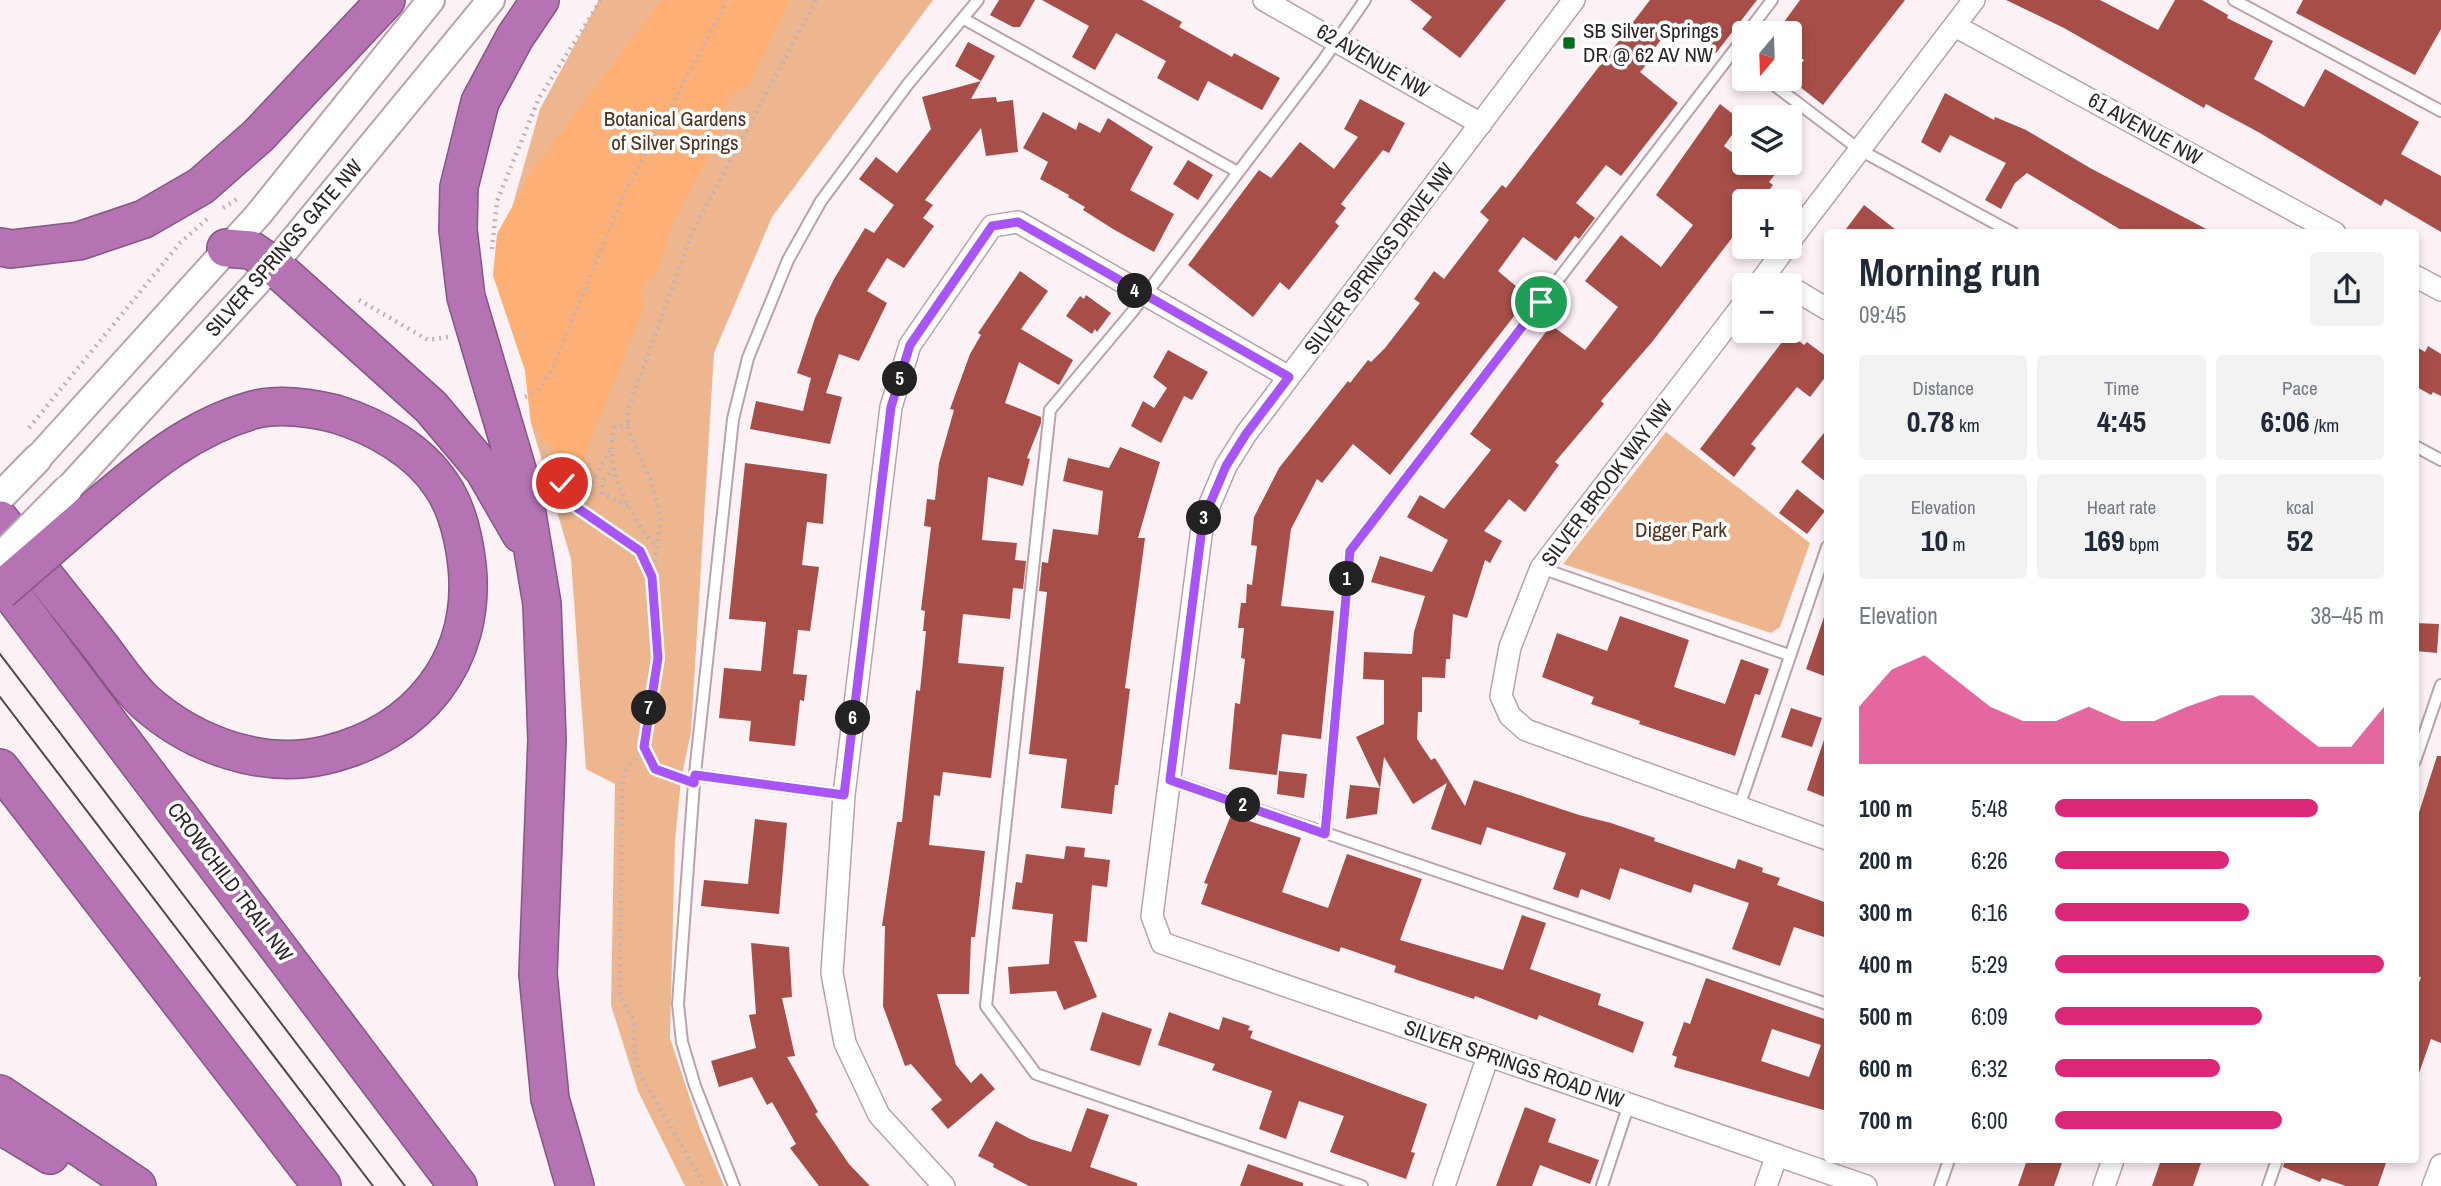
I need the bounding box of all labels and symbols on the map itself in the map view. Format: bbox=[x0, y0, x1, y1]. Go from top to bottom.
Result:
place label: SB Silver Springs DR @ 62 AV NW bbox=[1583, 16, 1719, 69]
street label: 62 AVENUE NW bbox=[1311, 17, 1436, 105]
north arrow bbox=[1732, 21, 1802, 91]
marker: SB Silver Springs DR @ 62 AV NW bbox=[1561, 35, 1577, 51]
street label: 61 AVENUE NW bbox=[2083, 85, 2208, 172]
park label: Botanical Gardens of Silver Springs bbox=[604, 104, 746, 157]
street label: SILVER SPRINGS GATE NW bbox=[198, 152, 369, 343]
street label: SILVER SPRINGS DRIVE NW bbox=[1297, 156, 1461, 361]
pin bbox=[1511, 272, 1571, 332]
pin: 4 bbox=[1118, 274, 1152, 308]
pin: 5 bbox=[883, 362, 918, 396]
street label: SILVER BROOK WAY NW bbox=[1534, 393, 1679, 572]
pin bbox=[532, 453, 592, 513]
pin: 3 bbox=[1186, 500, 1222, 536]
park label: Digger Park bbox=[1635, 515, 1727, 544]
pin: 1 bbox=[1330, 562, 1364, 596]
pin: 7 bbox=[632, 690, 666, 726]
pin: 6 bbox=[836, 700, 870, 736]
pin: 2 bbox=[1226, 788, 1260, 822]
street label: CROWCHILD TRAIL NW bbox=[161, 796, 300, 968]
street label: SILVER SPRINGS ROAD NW bbox=[1401, 1012, 1628, 1115]

